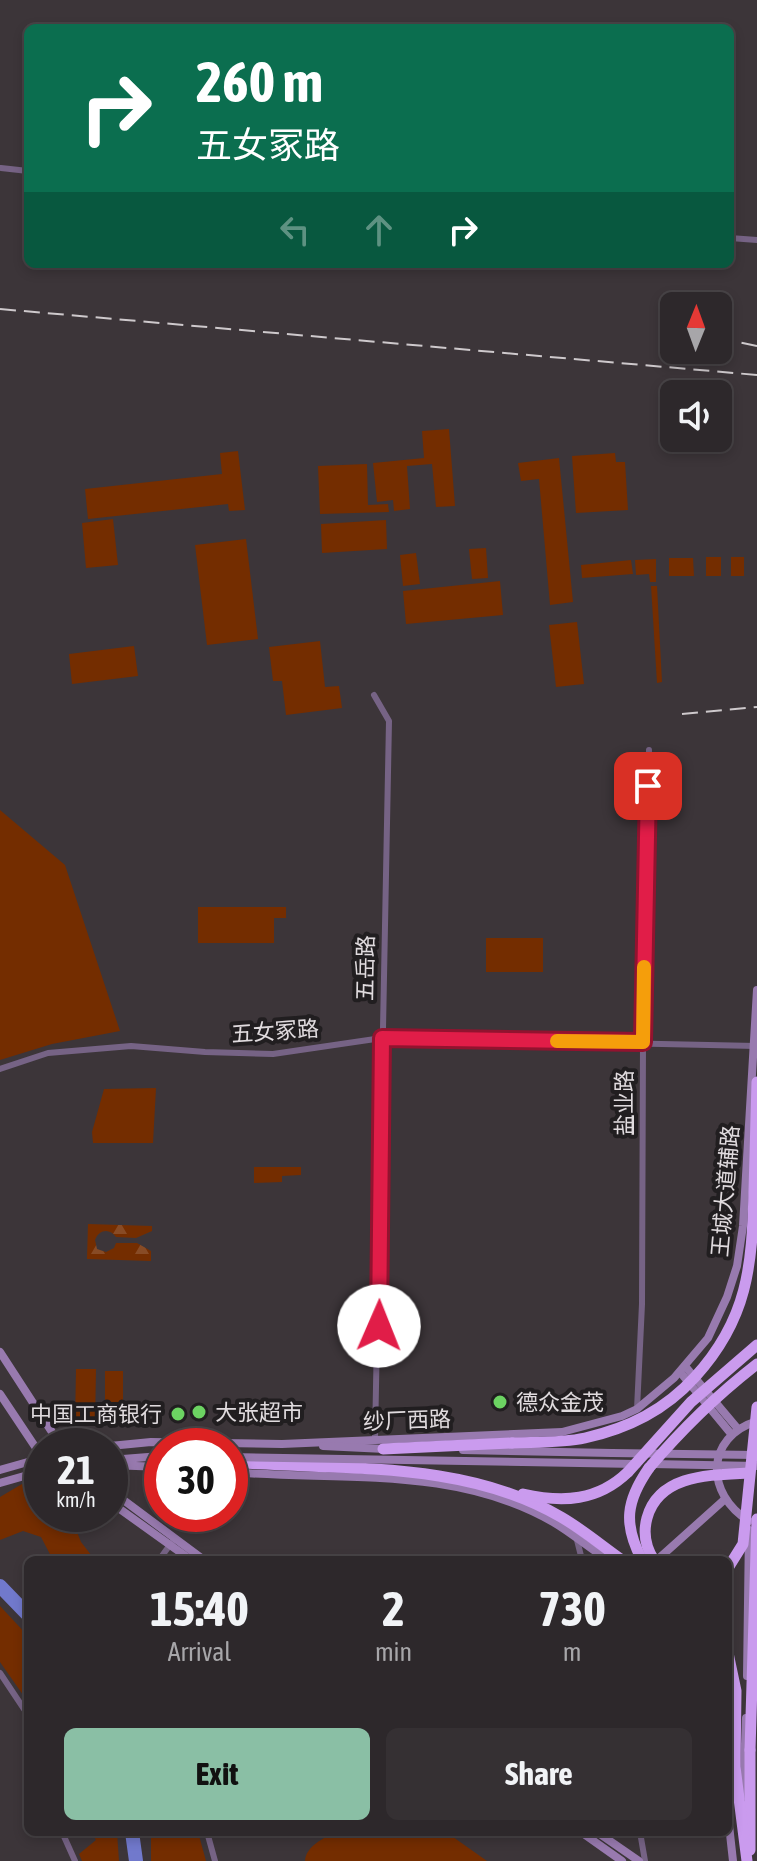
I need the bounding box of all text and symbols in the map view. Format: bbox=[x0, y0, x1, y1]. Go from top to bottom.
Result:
text: 260 m bbox=[196, 50, 323, 114]
icon: right bbox=[64, 56, 168, 160]
text: 五女冢路 bbox=[196, 124, 340, 166]
icon: left bbox=[273, 208, 317, 252]
icon: ahead bbox=[357, 208, 401, 252]
icon: right bbox=[441, 208, 485, 252]
north arrow bbox=[660, 292, 732, 364]
map controls bbox=[660, 292, 732, 452]
button: sound bbox=[660, 380, 732, 452]
pin bbox=[614, 752, 682, 820]
icon: arrive bbox=[626, 764, 670, 808]
street label: 五岳路 bbox=[351, 935, 379, 1001]
street label: 五女冢路 bbox=[230, 1015, 320, 1047]
street label: 盐业路 bbox=[611, 1070, 637, 1136]
street label: 王城大道辅路 bbox=[706, 1124, 744, 1258]
position arrow bbox=[337, 1284, 421, 1368]
place label: 德众金茂 bbox=[516, 1389, 604, 1415]
marker: 德众金茂 bbox=[491, 1393, 509, 1411]
place label: 大张超市 bbox=[215, 1399, 303, 1425]
place label: 中国工商银行 bbox=[30, 1401, 162, 1427]
marker: 大张超市 bbox=[190, 1403, 208, 1421]
marker: 中国工商银行 bbox=[169, 1405, 187, 1423]
street label: 纱厂西路 bbox=[363, 1405, 451, 1435]
speed limit sign: 30 bbox=[144, 1428, 248, 1532]
text: 21 bbox=[57, 1447, 95, 1492]
text: km/h bbox=[56, 1488, 96, 1511]
text: 15:40 bbox=[150, 1581, 249, 1636]
text: 2 bbox=[382, 1581, 405, 1636]
text: 730 bbox=[538, 1581, 606, 1636]
text: Arrival bbox=[168, 1637, 231, 1667]
text: min bbox=[375, 1637, 412, 1667]
text: m bbox=[563, 1637, 581, 1667]
button: Exit bbox=[64, 1728, 370, 1820]
button: Share bbox=[386, 1728, 692, 1820]

